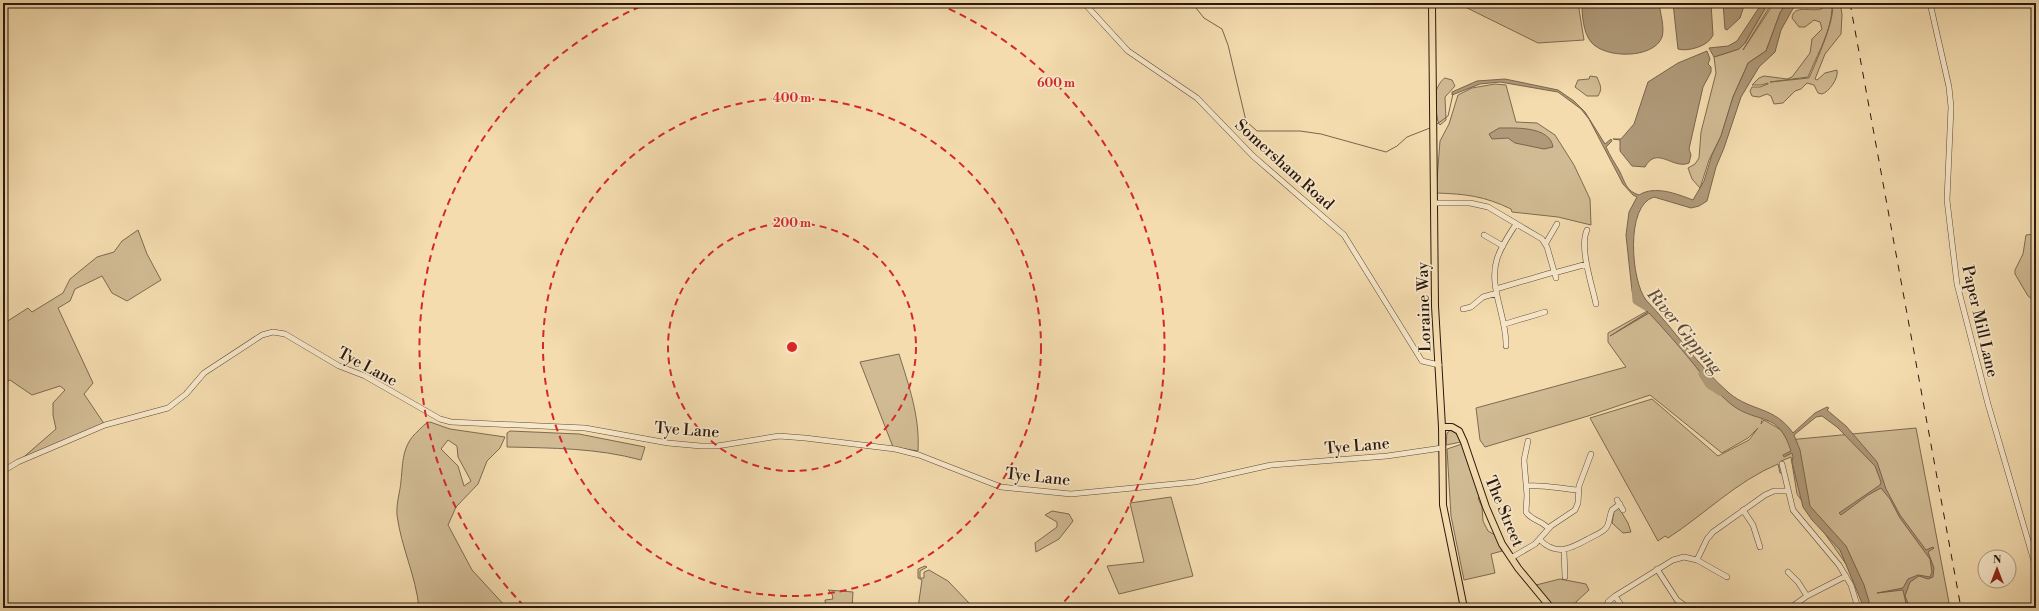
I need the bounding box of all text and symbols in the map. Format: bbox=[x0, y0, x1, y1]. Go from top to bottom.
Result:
text: 600 m bbox=[1037, 76, 1075, 91]
text: 400 m bbox=[773, 91, 811, 106]
street label: Somersham Road bbox=[1231, 115, 1338, 214]
text: 200 m bbox=[773, 216, 811, 231]
street label: Loraine Way bbox=[1412, 261, 1436, 352]
street label: Paper Mill Lane bbox=[1957, 263, 2003, 379]
water label: River Gipping bbox=[1641, 283, 1727, 380]
centre of rings bbox=[785, 340, 799, 354]
street label: Tye Lane bbox=[334, 343, 401, 391]
street label: Tye Lane bbox=[654, 418, 720, 442]
street label: Tye Lane bbox=[1324, 433, 1390, 459]
street label: Tye Lane bbox=[1004, 464, 1071, 490]
street label: The Street bbox=[1480, 473, 1528, 550]
north arrow bbox=[1977, 549, 2017, 589]
text: N bbox=[1993, 553, 2002, 567]

